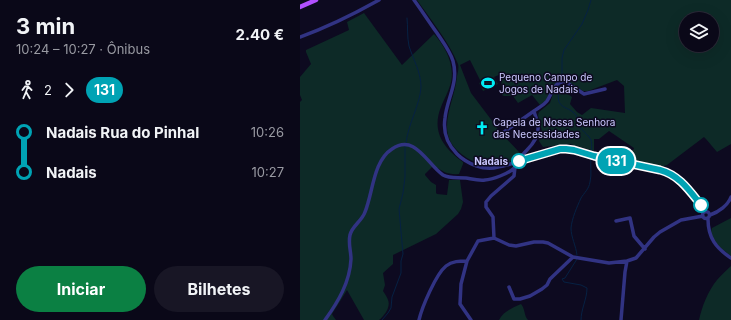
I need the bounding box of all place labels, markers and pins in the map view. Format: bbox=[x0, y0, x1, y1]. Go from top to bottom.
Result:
place label: Pequeno Campo de Jogos de Nadais bbox=[499, 71, 592, 95]
sports icon: Pequeno Campo de Jogos de Nadais bbox=[480, 75, 496, 91]
place label: Capela de Nossa Senhora das Necessidades bbox=[493, 116, 615, 140]
church icon: Capela de Nossa Senhora das Necessidades bbox=[474, 120, 490, 136]
marker: Nadais bbox=[511, 153, 527, 169]
place label: Nadais bbox=[474, 155, 508, 167]
unlabelled marker bbox=[693, 197, 709, 213]

